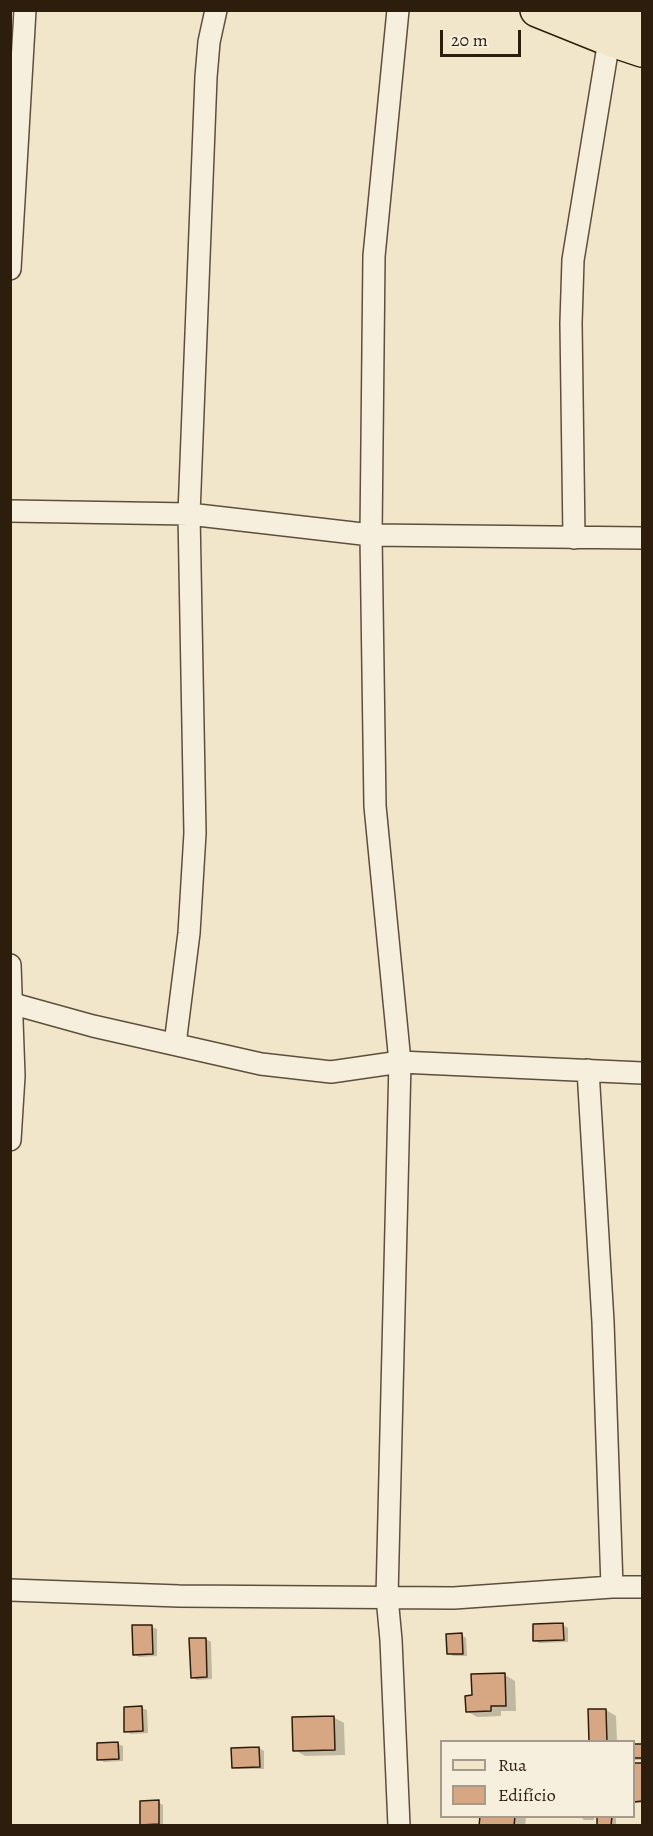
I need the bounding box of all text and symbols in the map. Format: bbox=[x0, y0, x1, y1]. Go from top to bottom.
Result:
scale bar bbox=[443, 18, 524, 56]
text: 20 m bbox=[451, 28, 488, 52]
legend bbox=[440, 1740, 635, 1818]
text: Rua bbox=[498, 1753, 527, 1777]
text: Edifício bbox=[498, 1783, 556, 1807]

